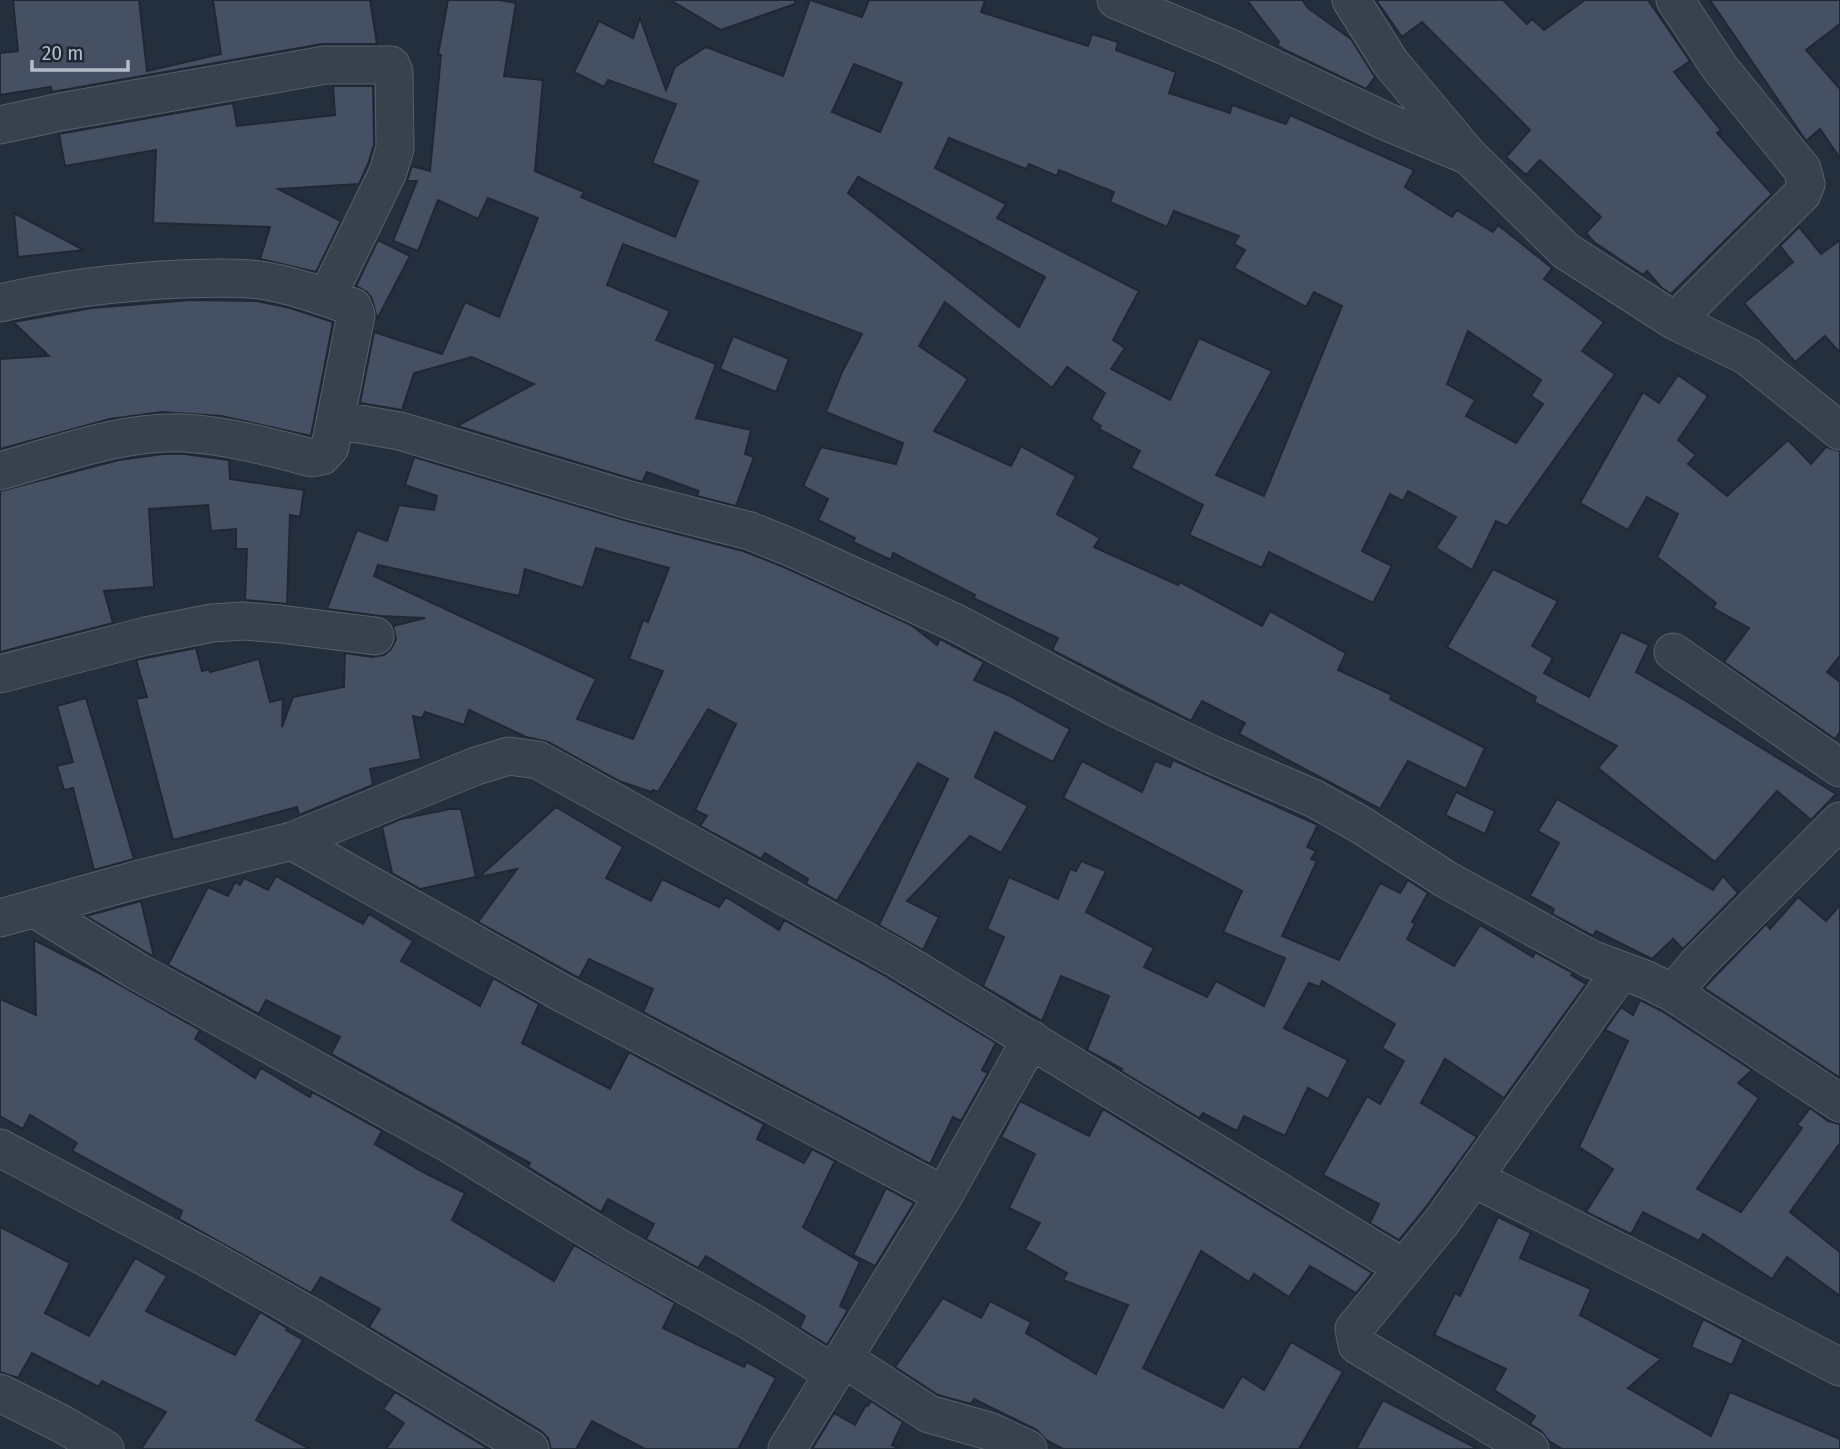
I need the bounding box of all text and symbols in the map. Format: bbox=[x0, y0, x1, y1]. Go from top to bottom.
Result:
scale bar bbox=[32, 28, 128, 72]
text: 20 m bbox=[42, 40, 83, 66]

